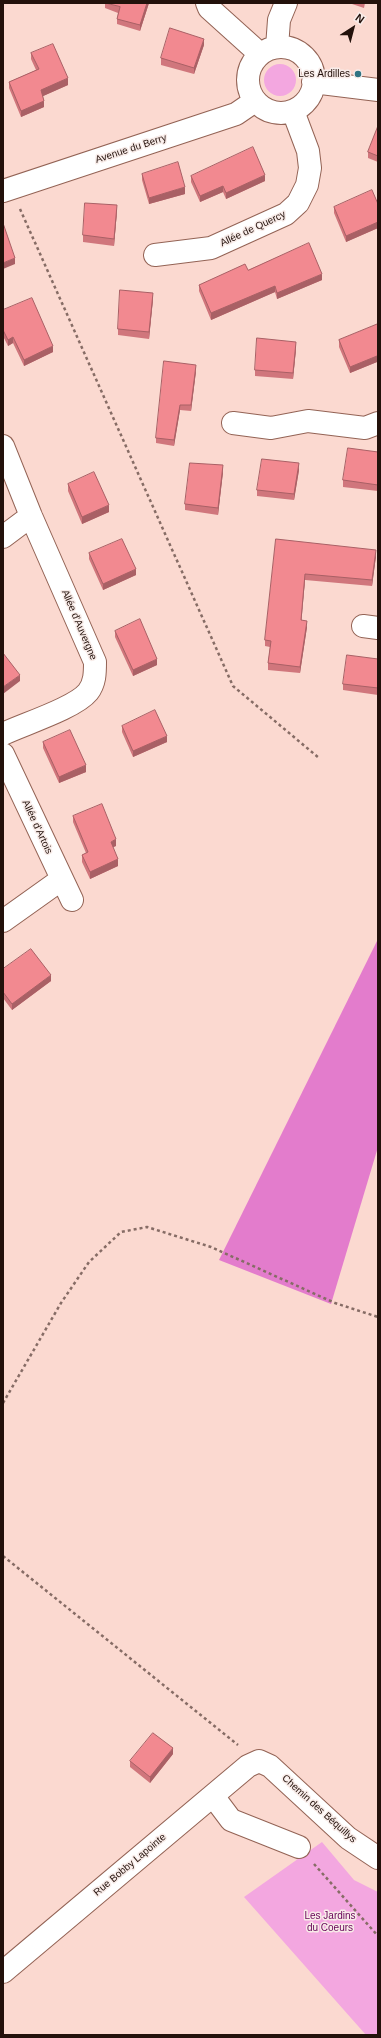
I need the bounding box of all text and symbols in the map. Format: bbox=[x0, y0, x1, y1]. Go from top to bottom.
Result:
north arrow bbox=[333, 8, 373, 48]
text: N bbox=[353, 11, 367, 25]
place label: Les Ardilles bbox=[298, 68, 350, 80]
marker: Les Ardilles bbox=[353, 69, 363, 79]
street label: Avenue du Berry bbox=[94, 132, 168, 166]
street label: Allée de Quercy bbox=[218, 209, 288, 249]
street label: Allée d'Auvergne bbox=[59, 588, 99, 662]
street label: Allée d'Artois bbox=[19, 798, 55, 856]
street label: Chemin des Béquillys bbox=[279, 1772, 359, 1846]
street label: Rue Bobby Lapointe bbox=[91, 1831, 169, 1899]
park label: Les Jardins du Coeurs bbox=[304, 1910, 356, 1934]

